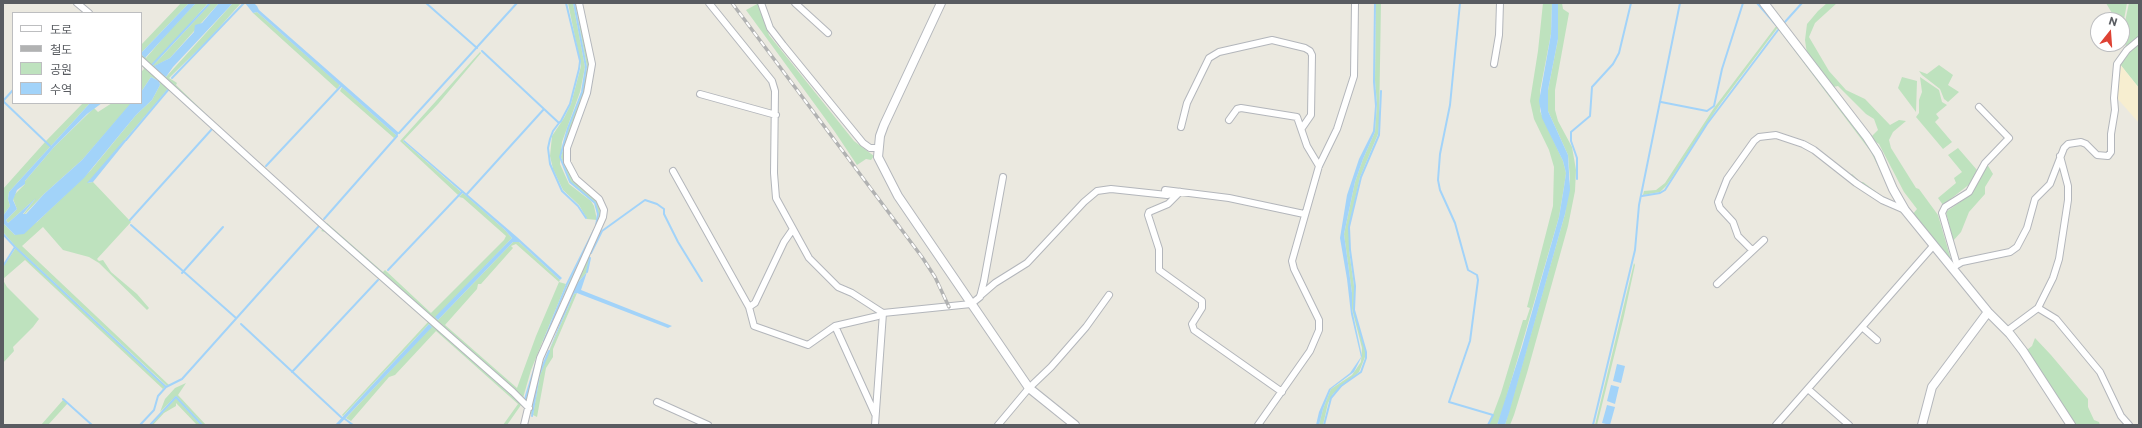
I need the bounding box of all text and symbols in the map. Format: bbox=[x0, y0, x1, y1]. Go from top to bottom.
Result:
legend bbox=[12, 12, 142, 104]
north arrow bbox=[2090, 12, 2130, 52]
text: N bbox=[2108, 14, 2119, 28]
text: 도로 bbox=[50, 22, 72, 36]
text: 철도 bbox=[50, 42, 72, 56]
text: 공원 bbox=[50, 62, 72, 76]
text: 수역 bbox=[50, 82, 72, 96]

